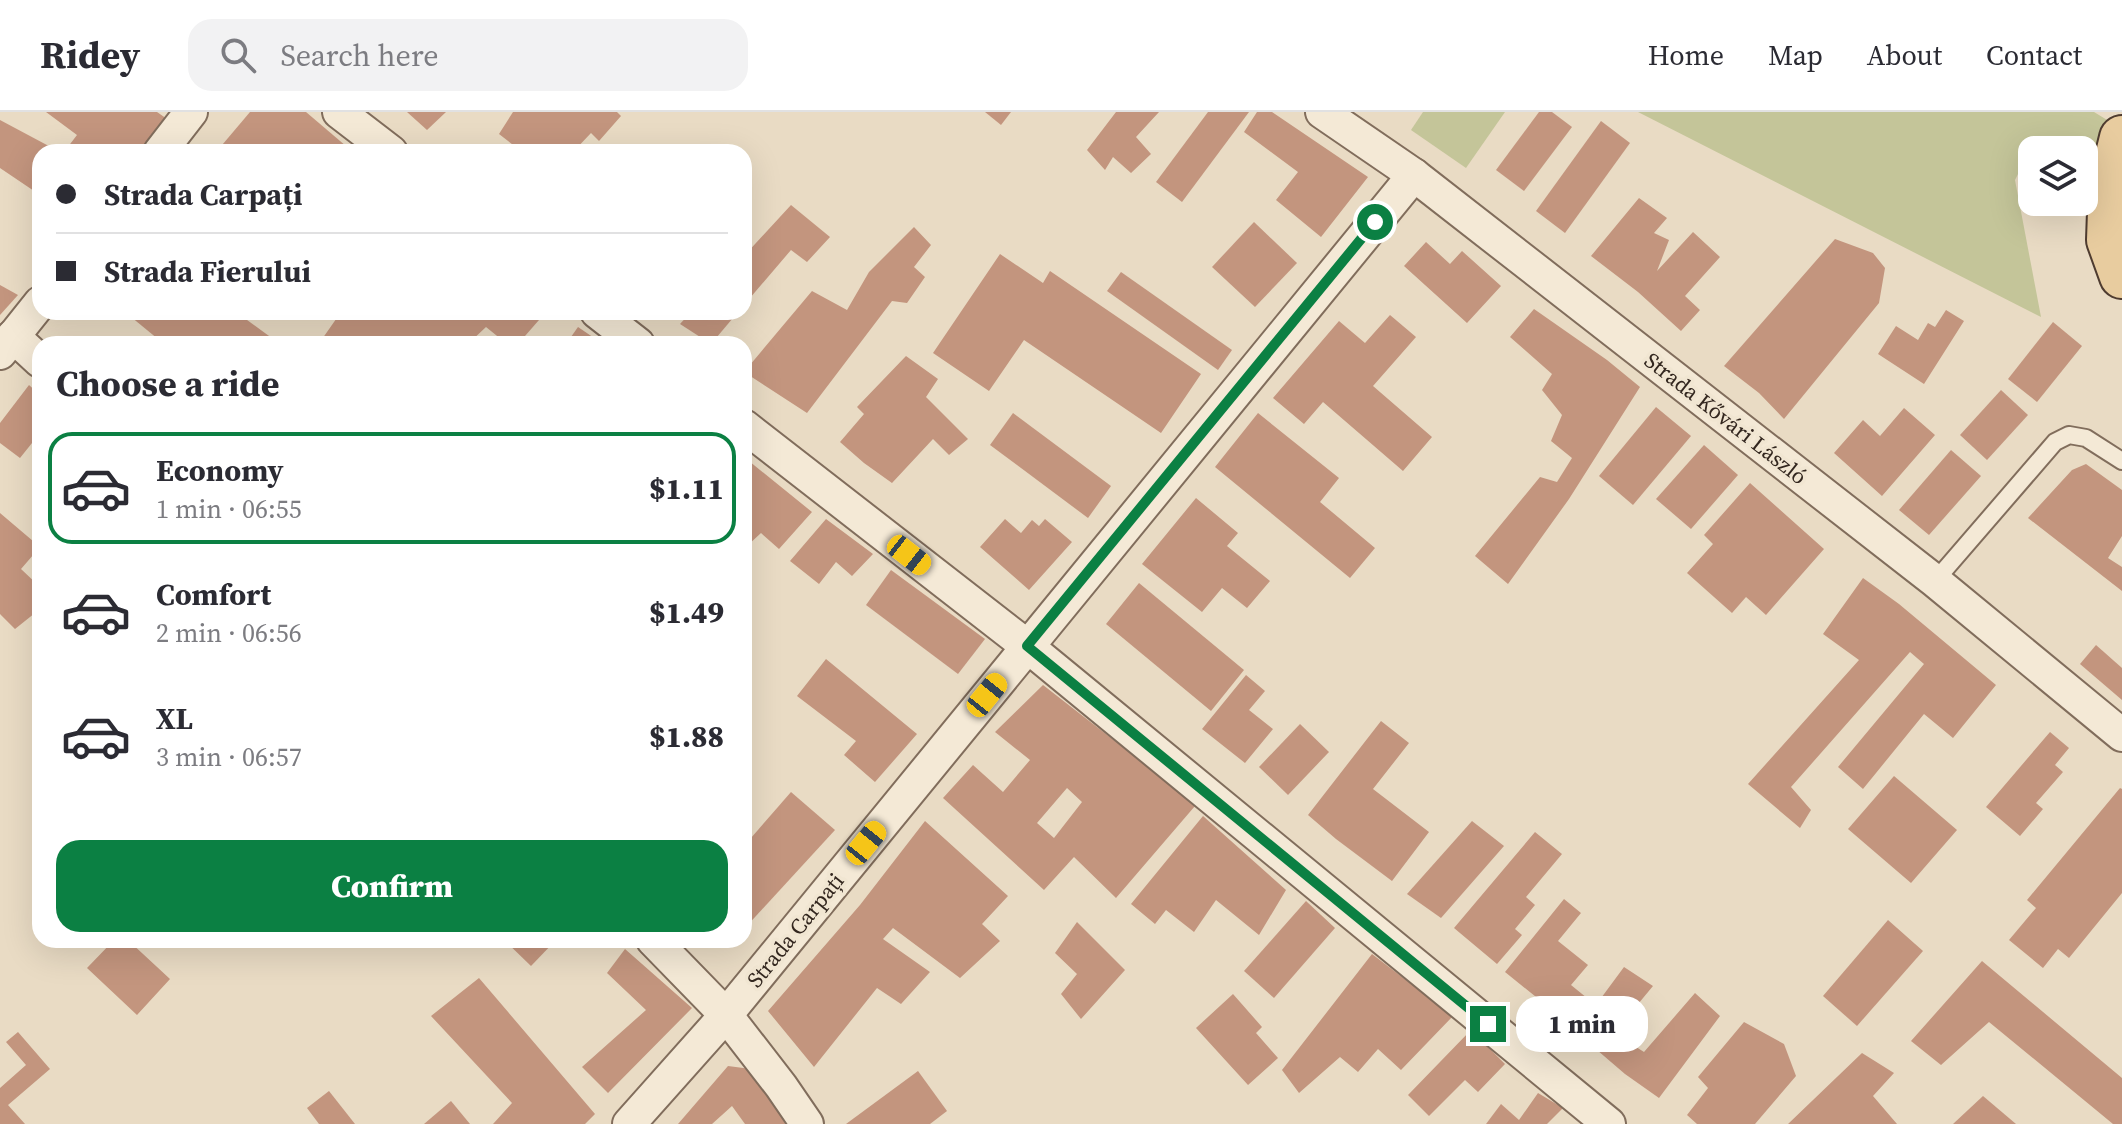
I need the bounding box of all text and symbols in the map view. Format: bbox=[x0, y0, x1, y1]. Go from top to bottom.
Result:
search box bbox=[188, 19, 748, 91]
text: Ridey bbox=[40, 29, 140, 81]
icon: search bbox=[216, 33, 260, 77]
text: Search here bbox=[280, 35, 439, 76]
text: Home bbox=[1648, 36, 1724, 74]
text: Map bbox=[1768, 36, 1823, 74]
text: About bbox=[1867, 36, 1942, 74]
text: Contact bbox=[1986, 36, 2082, 74]
map controls bbox=[2018, 136, 2098, 216]
button: layers bbox=[2018, 136, 2098, 216]
text: Strada Carpați bbox=[104, 174, 302, 215]
route start bbox=[1357, 204, 1393, 240]
text: Strada Fierului bbox=[104, 251, 311, 292]
street label: Strada Kővári László bbox=[1638, 345, 1814, 491]
text: Choose a ride bbox=[56, 359, 279, 408]
text: Economy bbox=[156, 450, 284, 491]
icon: car bbox=[60, 452, 132, 524]
text: $1.11 bbox=[649, 468, 724, 509]
text: 1 min · 06:55 bbox=[156, 491, 302, 527]
car bbox=[883, 531, 935, 579]
text: Comfort bbox=[156, 574, 271, 615]
icon: car bbox=[60, 576, 132, 648]
text: $1.49 bbox=[649, 592, 724, 633]
text: 2 min · 06:56 bbox=[156, 615, 302, 651]
car bbox=[963, 669, 1011, 721]
text: XL bbox=[156, 698, 193, 739]
icon: car bbox=[60, 700, 132, 772]
text: $1.88 bbox=[649, 716, 724, 757]
text: 3 min · 06:57 bbox=[156, 739, 302, 775]
car bbox=[842, 817, 890, 869]
button: Confirm bbox=[56, 840, 728, 932]
street label: Strada Carpați bbox=[740, 867, 850, 993]
callout: 1 min bbox=[1516, 996, 1648, 1052]
route end bbox=[1470, 1006, 1506, 1042]
text: 1 min bbox=[1548, 1006, 1616, 1042]

